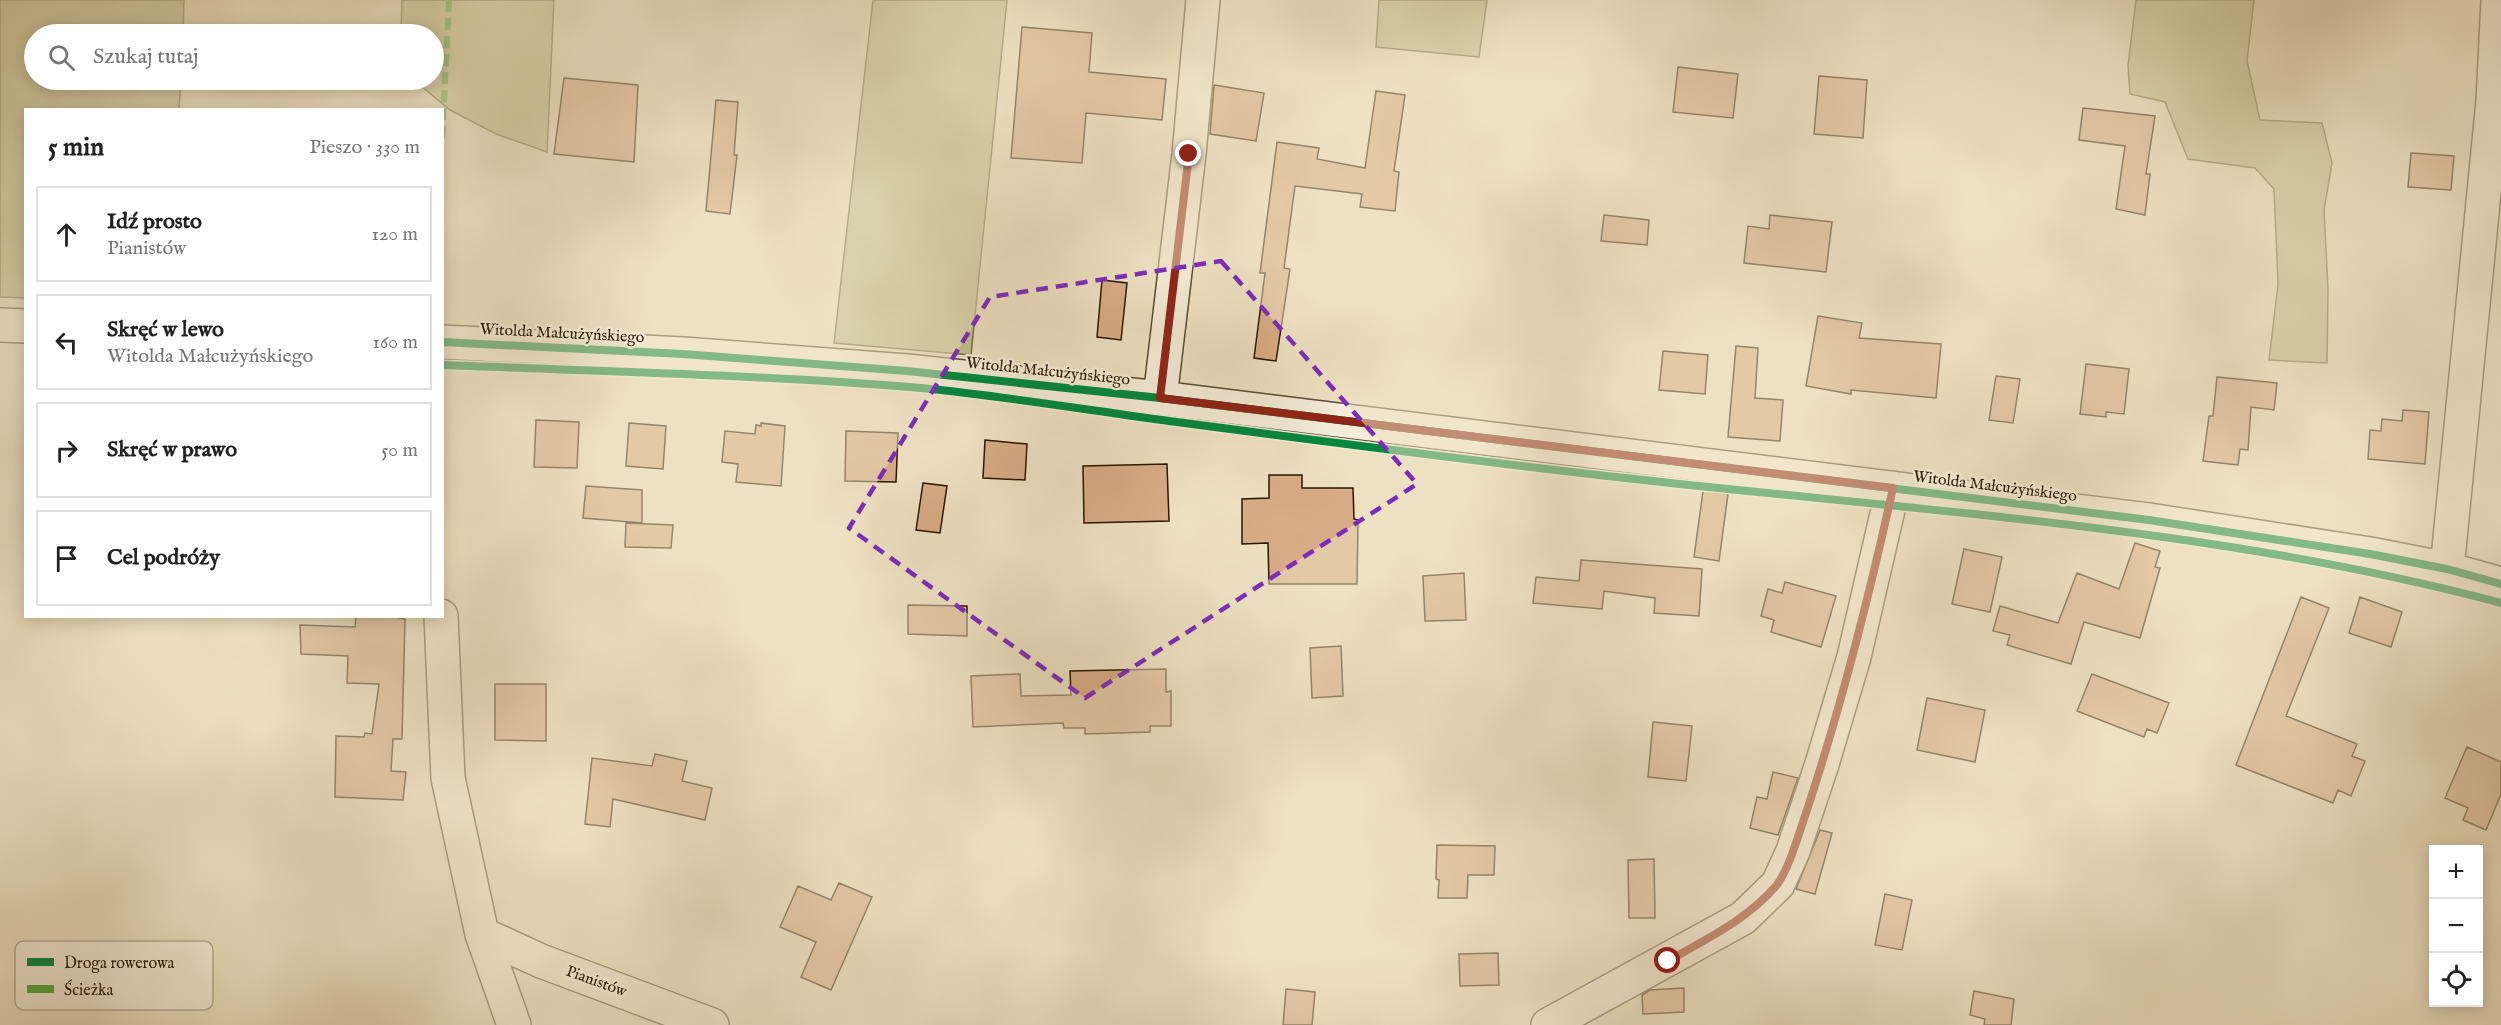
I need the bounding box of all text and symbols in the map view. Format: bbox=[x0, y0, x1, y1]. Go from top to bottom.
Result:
search box bbox=[24, 24, 444, 90]
icon: search bbox=[45, 41, 78, 74]
text: Szukaj tutaj bbox=[93, 43, 198, 71]
text: 5 min bbox=[48, 131, 104, 164]
text: Pieszo · 330 m bbox=[309, 135, 420, 160]
route end bbox=[1175, 140, 1201, 166]
text: Idź prosto bbox=[107, 208, 202, 236]
icon: ahead bbox=[50, 218, 83, 251]
text: 120 m bbox=[372, 222, 418, 247]
text: Pianistów bbox=[107, 236, 186, 261]
text: Skręć w lewo bbox=[107, 316, 224, 344]
street label: Witolda Małcużyńskiego bbox=[479, 320, 645, 348]
icon: left bbox=[50, 326, 83, 359]
text: 160 m bbox=[372, 330, 418, 355]
text: Witolda Małcużyńskiego bbox=[107, 344, 313, 369]
street label: Witolda Małcużyńskiego bbox=[965, 353, 1131, 391]
icon: right bbox=[50, 434, 83, 467]
text: Skręć w prawo bbox=[107, 436, 237, 464]
text: 50 m bbox=[381, 438, 418, 463]
street label: Witolda Małcużyńskiego bbox=[1912, 467, 2078, 507]
icon: arrive bbox=[50, 542, 83, 575]
text: Cel podróży bbox=[107, 544, 220, 572]
map controls bbox=[2429, 845, 2483, 1007]
button: + bbox=[2429, 845, 2483, 899]
button: − bbox=[2429, 899, 2483, 953]
legend bbox=[15, 941, 213, 1010]
route start bbox=[1654, 947, 1680, 973]
button: locate bbox=[2429, 953, 2483, 1007]
text: Droga rowerowa bbox=[64, 954, 174, 974]
street label: Pianistów bbox=[563, 962, 630, 1002]
text: Ścieżka bbox=[64, 979, 114, 1001]

